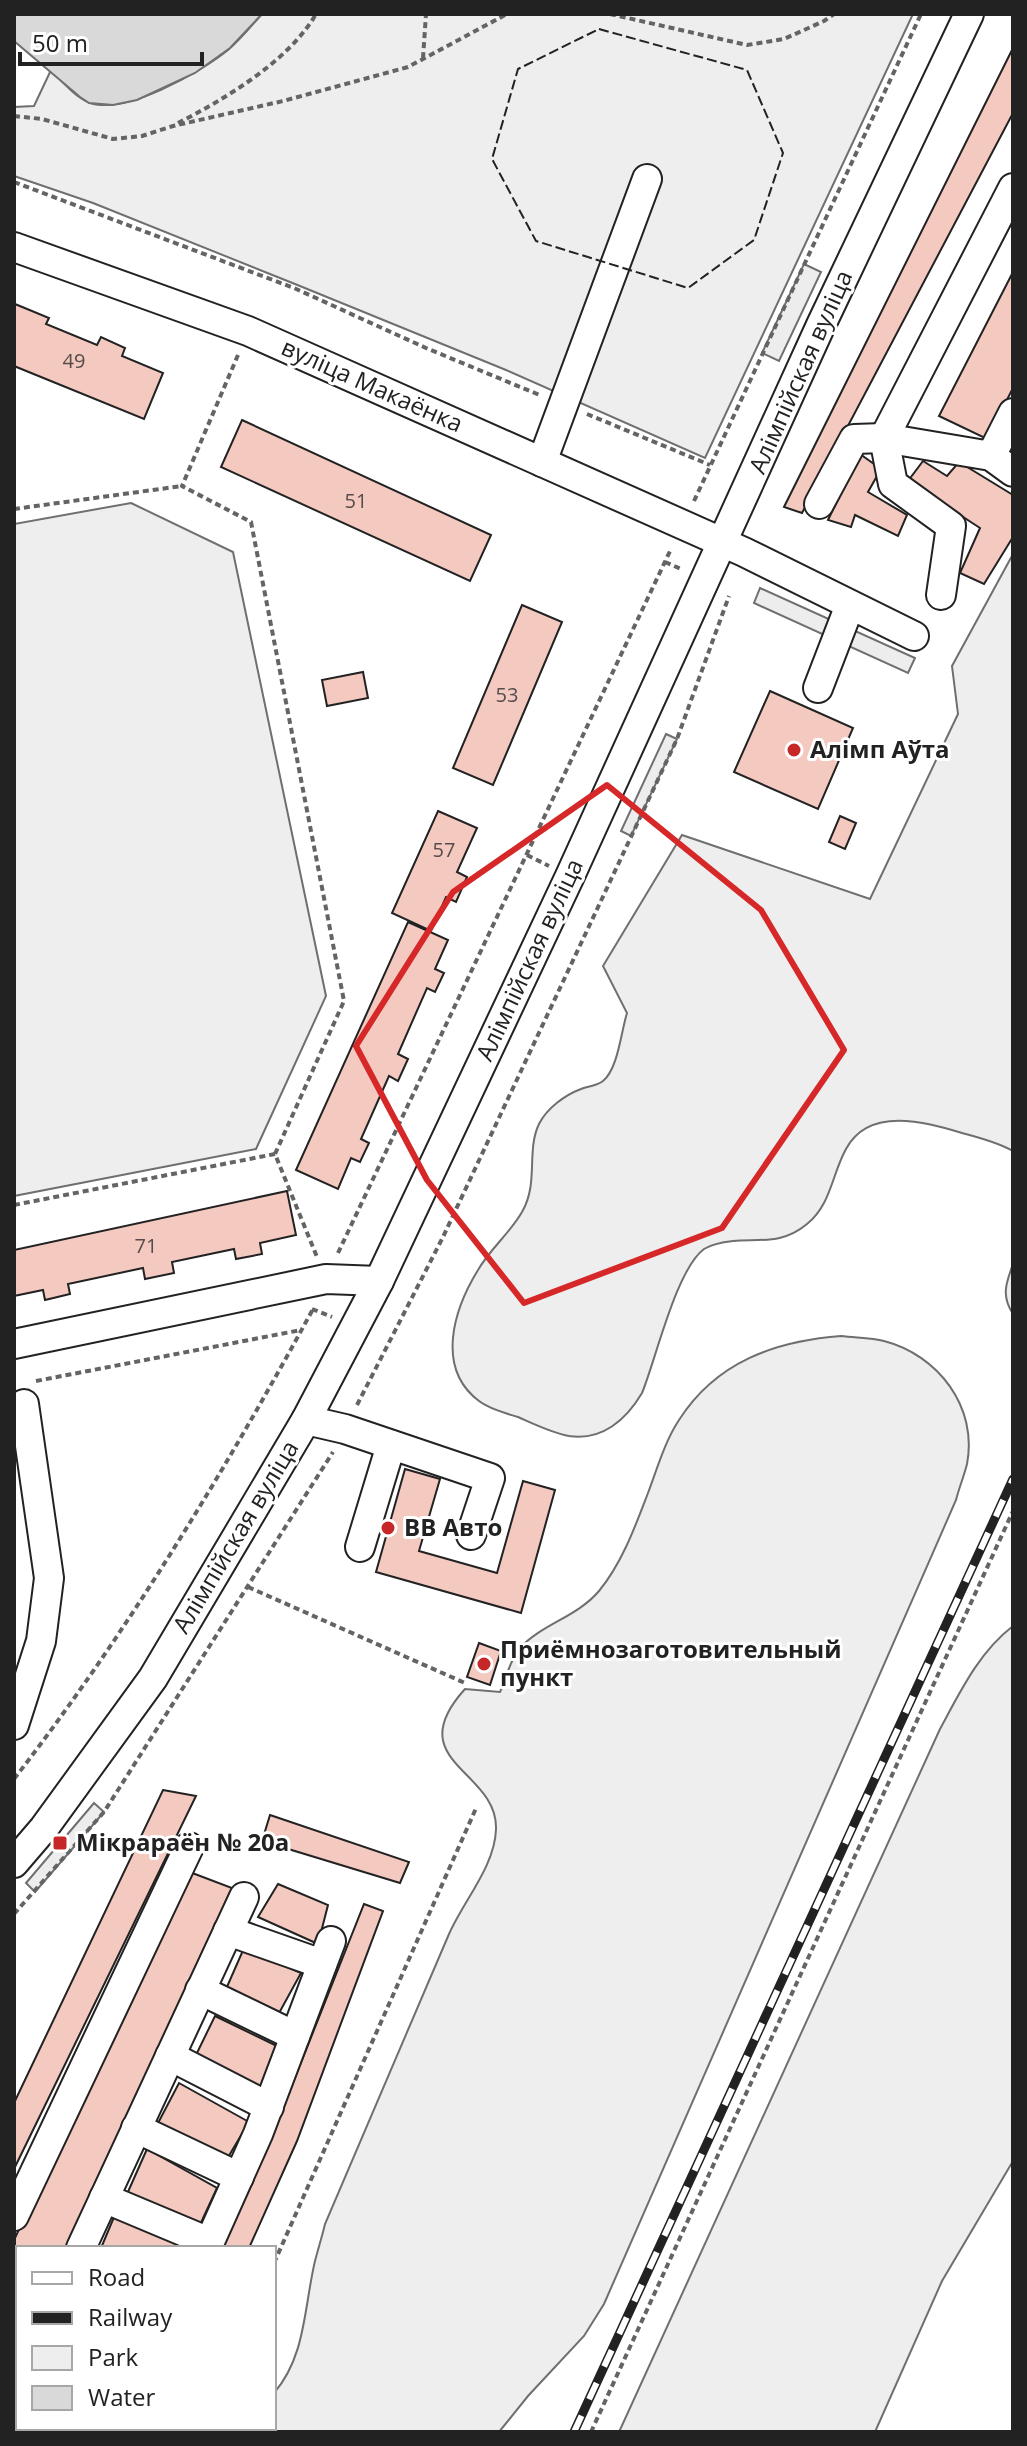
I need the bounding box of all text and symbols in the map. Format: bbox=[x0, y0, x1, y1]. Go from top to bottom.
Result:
scale bar bbox=[20, 16, 202, 66]
text: 50 m bbox=[32, 26, 88, 59]
street label: Алімпійская вуліца bbox=[740, 264, 859, 478]
street label: вуліца Макаёнка bbox=[277, 330, 469, 439]
house number: 49 bbox=[63, 347, 85, 374]
house number: 51 bbox=[345, 487, 367, 514]
house number: 53 bbox=[496, 681, 518, 708]
place label: Алімп Аўта bbox=[810, 732, 950, 765]
marker: Алімп Аўта bbox=[785, 741, 803, 759]
house number: 57 bbox=[433, 836, 455, 863]
street label: Алімпійская вуліца bbox=[467, 853, 590, 1066]
house number: 71 bbox=[135, 1232, 157, 1259]
street label: Алімпійская вуліца bbox=[164, 1434, 305, 1639]
place label: ВВ Авто bbox=[404, 1510, 502, 1543]
marker: ВВ Авто bbox=[379, 1519, 397, 1537]
place label: Приёмнозаготовительный пункт bbox=[500, 1632, 841, 1693]
marker: Приёмнозаготовительный пункт bbox=[475, 1655, 493, 1673]
place label: Мікрараён № 20а bbox=[76, 1825, 289, 1858]
marker: Мікрараён № 20а bbox=[51, 1834, 69, 1852]
legend bbox=[16, 2246, 276, 2430]
text: Road bbox=[88, 2260, 145, 2293]
text: Railway bbox=[88, 2300, 173, 2333]
text: Park bbox=[88, 2340, 139, 2373]
text: Water bbox=[88, 2380, 156, 2413]

